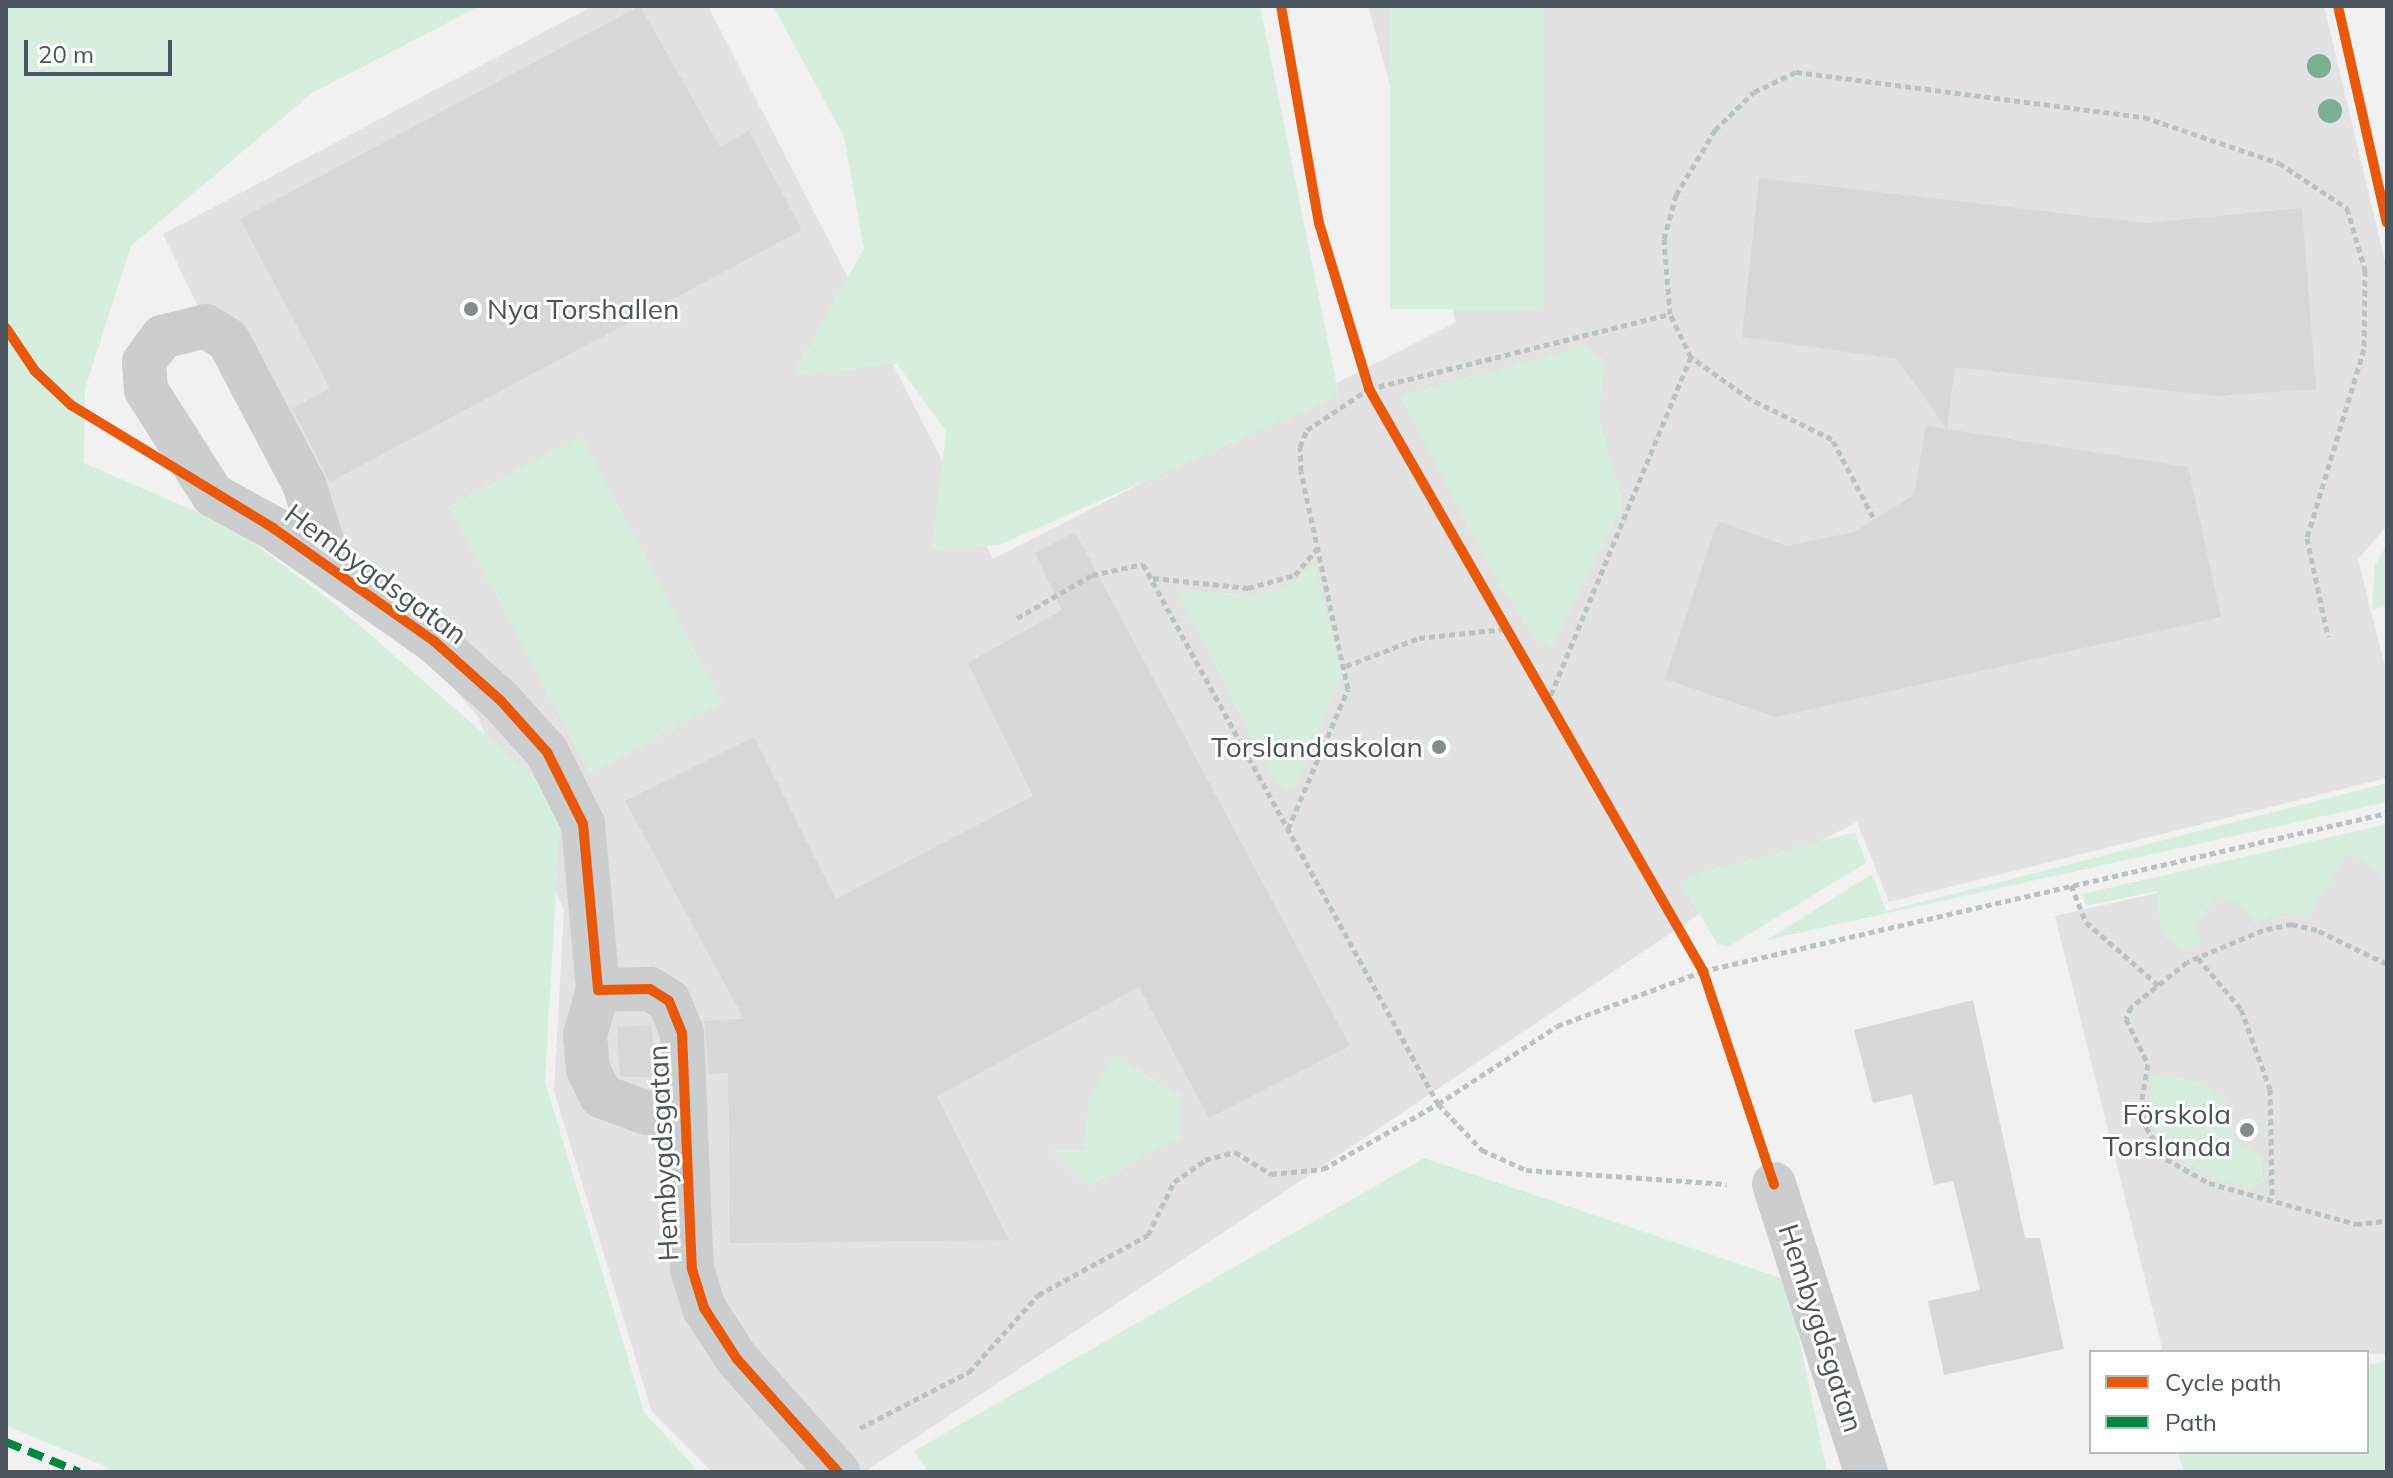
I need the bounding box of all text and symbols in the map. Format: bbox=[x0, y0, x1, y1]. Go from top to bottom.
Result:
scale bar bbox=[28, 24, 176, 74]
text: 20 m bbox=[38, 39, 94, 69]
place label: Nya Torshallen bbox=[487, 292, 679, 326]
marker: Nya Torshallen bbox=[462, 300, 480, 318]
street label: Hembygdsgatan bbox=[278, 497, 474, 651]
place label: Torslandaskolan bbox=[1211, 730, 1423, 764]
marker: Torslandaskolan bbox=[1430, 738, 1448, 756]
street label: Hembygdsgatan bbox=[641, 1044, 685, 1262]
place label: Förskola Torslanda bbox=[2103, 1097, 2231, 1163]
marker: Förskola Torslanda bbox=[2238, 1121, 2256, 1139]
street label: Hembygdsgatan bbox=[1772, 1220, 1870, 1436]
legend bbox=[2089, 1350, 2369, 1454]
text: Cycle path bbox=[2165, 1367, 2282, 1397]
text: Path bbox=[2165, 1407, 2217, 1437]

